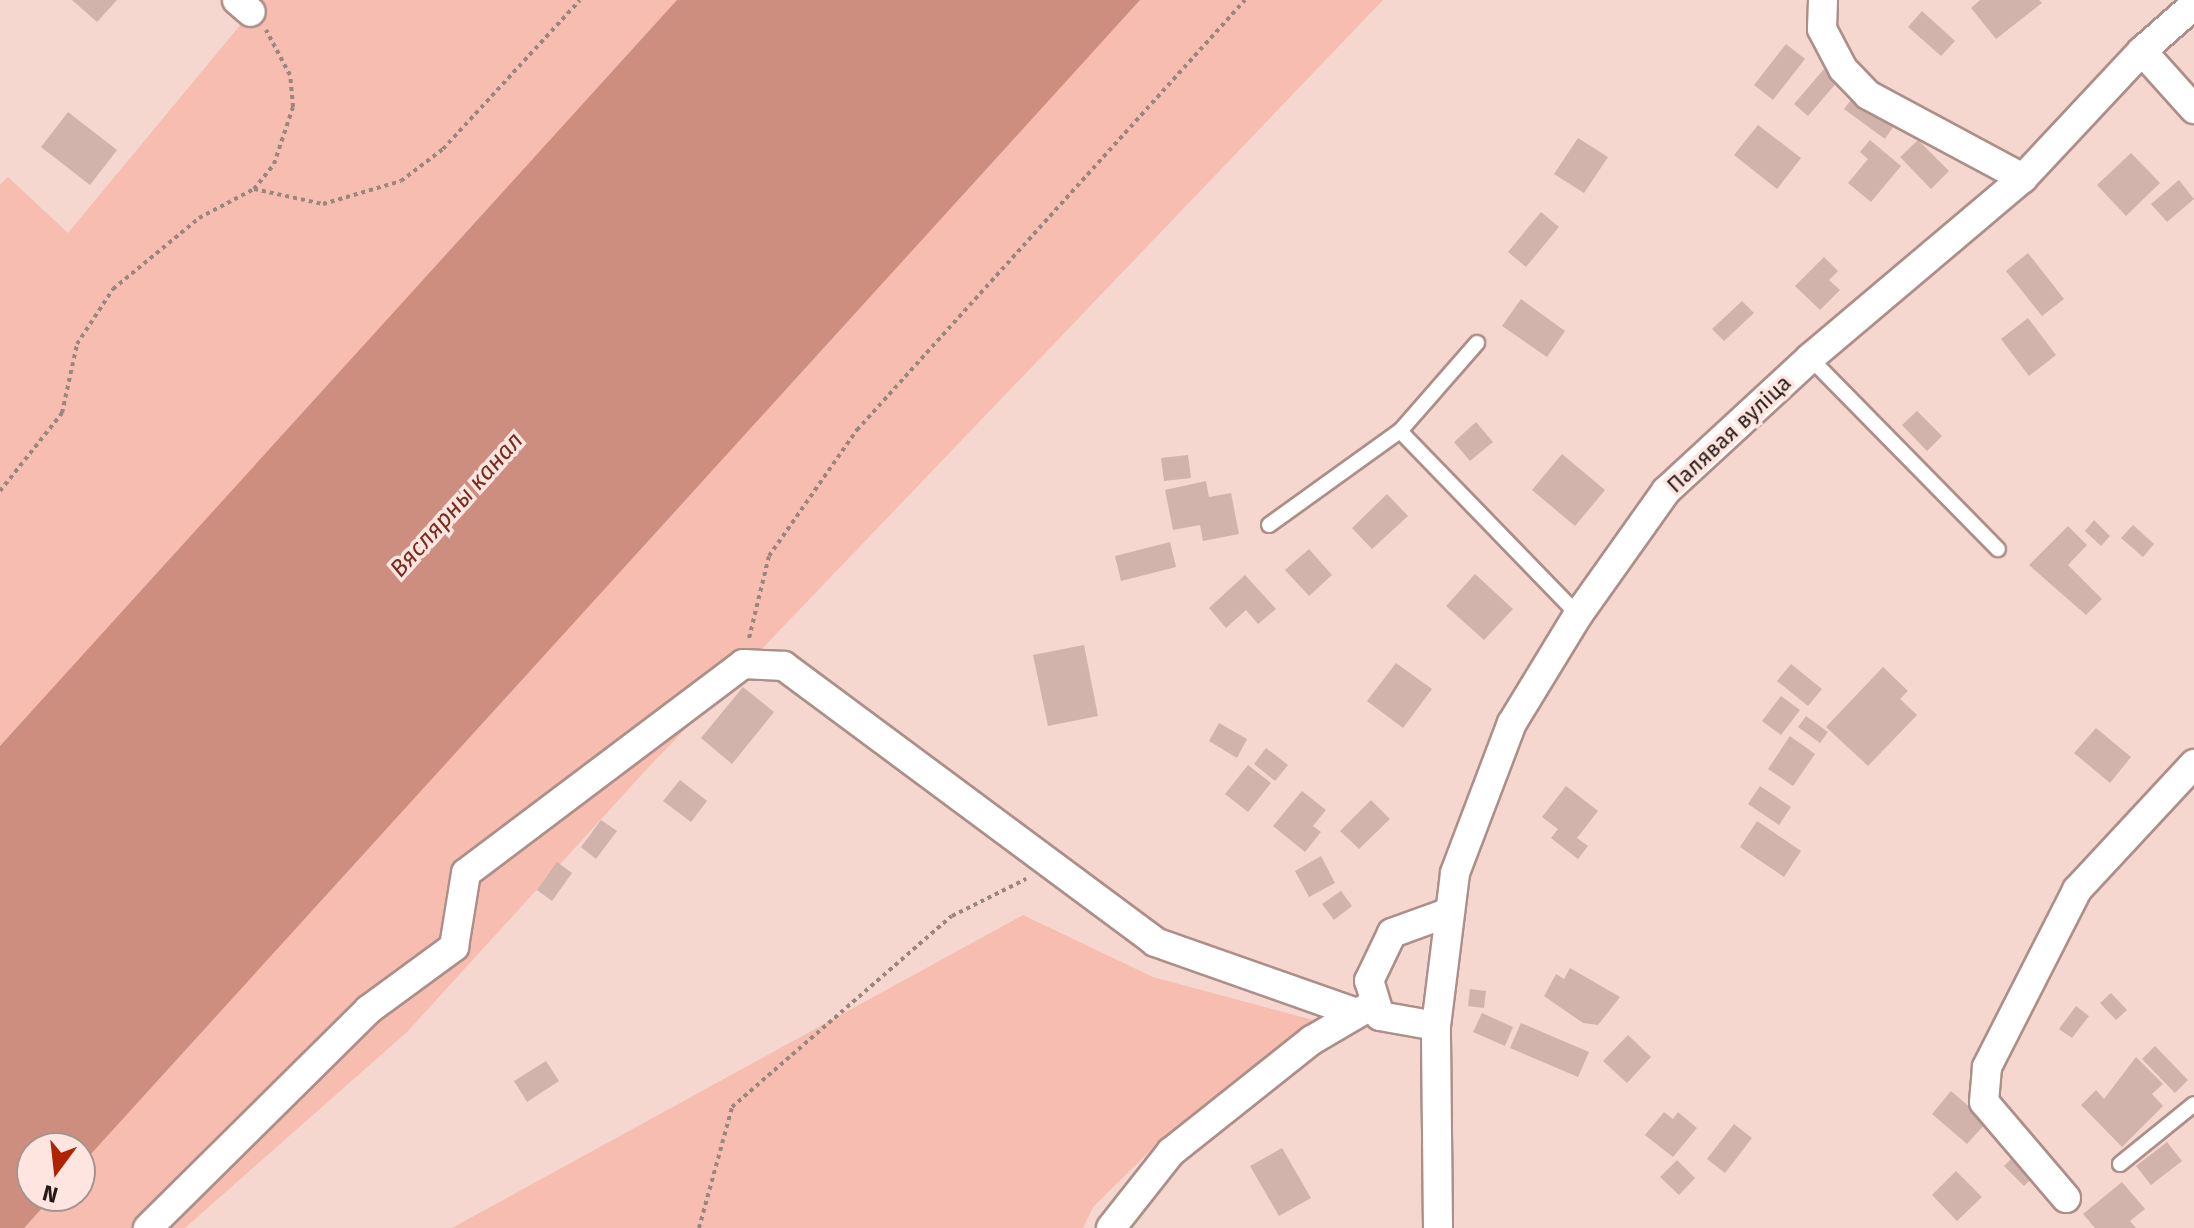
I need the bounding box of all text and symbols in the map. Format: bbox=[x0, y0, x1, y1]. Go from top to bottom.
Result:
street label: Палявая вуліца bbox=[1661, 370, 1797, 498]
water label: Вяслярны канал bbox=[384, 427, 530, 583]
north arrow bbox=[16, 1132, 96, 1212]
text: N bbox=[40, 1179, 61, 1209]

